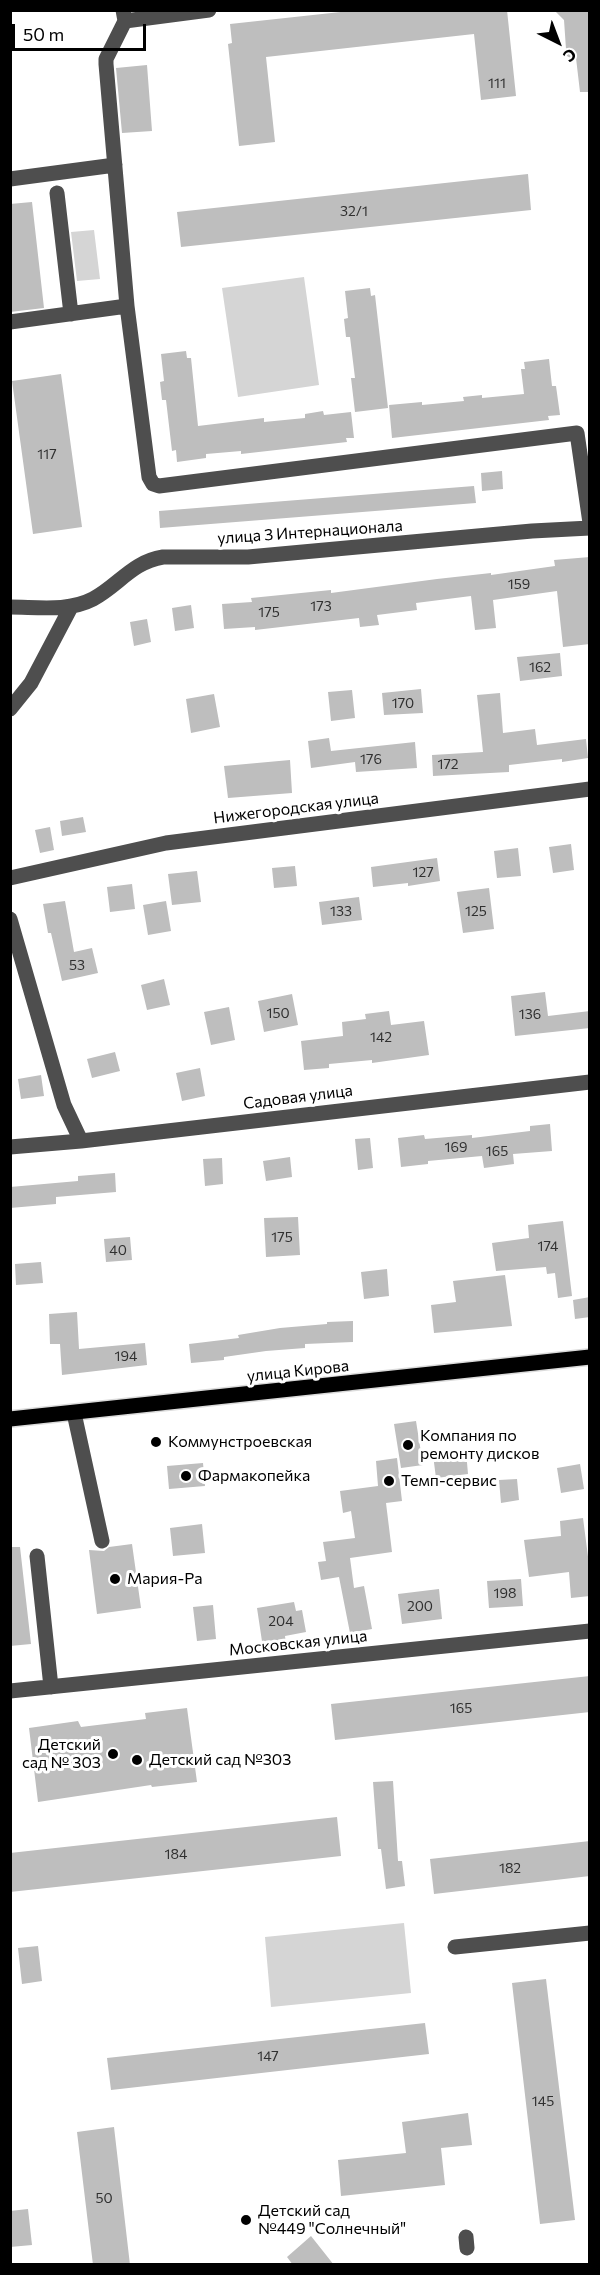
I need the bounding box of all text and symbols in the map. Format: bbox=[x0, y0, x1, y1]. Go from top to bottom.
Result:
scale bar bbox=[15, 12, 148, 50]
north arrow bbox=[528, 12, 588, 72]
text: 50 m bbox=[23, 23, 64, 45]
text: С bbox=[560, 45, 581, 66]
house number: 111 bbox=[488, 75, 506, 91]
house number: 32/1 bbox=[340, 203, 368, 219]
house number: 117 bbox=[37, 446, 57, 462]
street label: улица 3 Интернационала bbox=[217, 516, 403, 548]
house number: 159 bbox=[508, 576, 530, 592]
house number: 173 bbox=[310, 598, 332, 614]
house number: 175 bbox=[258, 604, 280, 620]
house number: 162 bbox=[529, 659, 551, 675]
house number: 170 bbox=[392, 695, 414, 711]
house number: 176 bbox=[360, 751, 382, 767]
house number: 172 bbox=[437, 756, 459, 772]
street label: Нижегородская улица bbox=[212, 788, 380, 828]
house number: 127 bbox=[412, 864, 434, 880]
house number: 133 bbox=[330, 903, 352, 919]
house number: 125 bbox=[465, 903, 487, 919]
house number: 53 bbox=[69, 957, 85, 973]
house number: 150 bbox=[266, 1005, 290, 1021]
house number: 136 bbox=[519, 1006, 541, 1022]
house number: 142 bbox=[370, 1029, 392, 1045]
street label: Садовая улица bbox=[242, 1081, 354, 1113]
house number: 169 bbox=[445, 1139, 467, 1155]
house number: 165 bbox=[486, 1143, 508, 1159]
house number: 175 bbox=[271, 1229, 293, 1245]
house number: 174 bbox=[538, 1238, 558, 1254]
house number: 40 bbox=[109, 1242, 127, 1258]
house number: 194 bbox=[115, 1348, 137, 1364]
street label: улица Кирова bbox=[246, 1356, 350, 1386]
place label: Компания по ремонту дисков bbox=[420, 1426, 539, 1464]
place label: Коммунстроевская bbox=[168, 1432, 312, 1452]
marker: Коммунстроевская bbox=[149, 1435, 163, 1449]
marker: Компания по ремонту дисков bbox=[401, 1438, 415, 1452]
place label: Фармакопейка bbox=[198, 1466, 310, 1486]
marker: Фармакопейка bbox=[179, 1469, 193, 1483]
place label: Темп-сервис bbox=[401, 1471, 497, 1491]
marker: Темп-сервис bbox=[382, 1474, 396, 1488]
place label: Мария-Ра bbox=[127, 1569, 202, 1589]
marker: Мария-Ра bbox=[108, 1572, 122, 1586]
house number: 198 bbox=[494, 1585, 516, 1601]
house number: 200 bbox=[407, 1598, 433, 1614]
house number: 204 bbox=[268, 1613, 294, 1629]
street label: Московская улица bbox=[228, 1626, 368, 1660]
house number: 165 bbox=[450, 1700, 472, 1716]
place label: Детский сад № 303 bbox=[22, 1735, 101, 1773]
marker: Детский сад № 303 bbox=[106, 1747, 120, 1761]
place label: Детский сад №303 bbox=[149, 1750, 291, 1770]
marker: Детский сад №303 bbox=[130, 1753, 144, 1767]
house number: 184 bbox=[165, 1846, 187, 1862]
house number: 182 bbox=[499, 1860, 521, 1876]
house number: 147 bbox=[257, 2048, 279, 2064]
house number: 145 bbox=[532, 2093, 554, 2109]
house number: 50 bbox=[95, 2190, 113, 2206]
place label: Детский сад №449 "Солнечный" bbox=[258, 2201, 406, 2239]
marker: Детский сад №449 "Солнечный" bbox=[239, 2213, 253, 2227]

